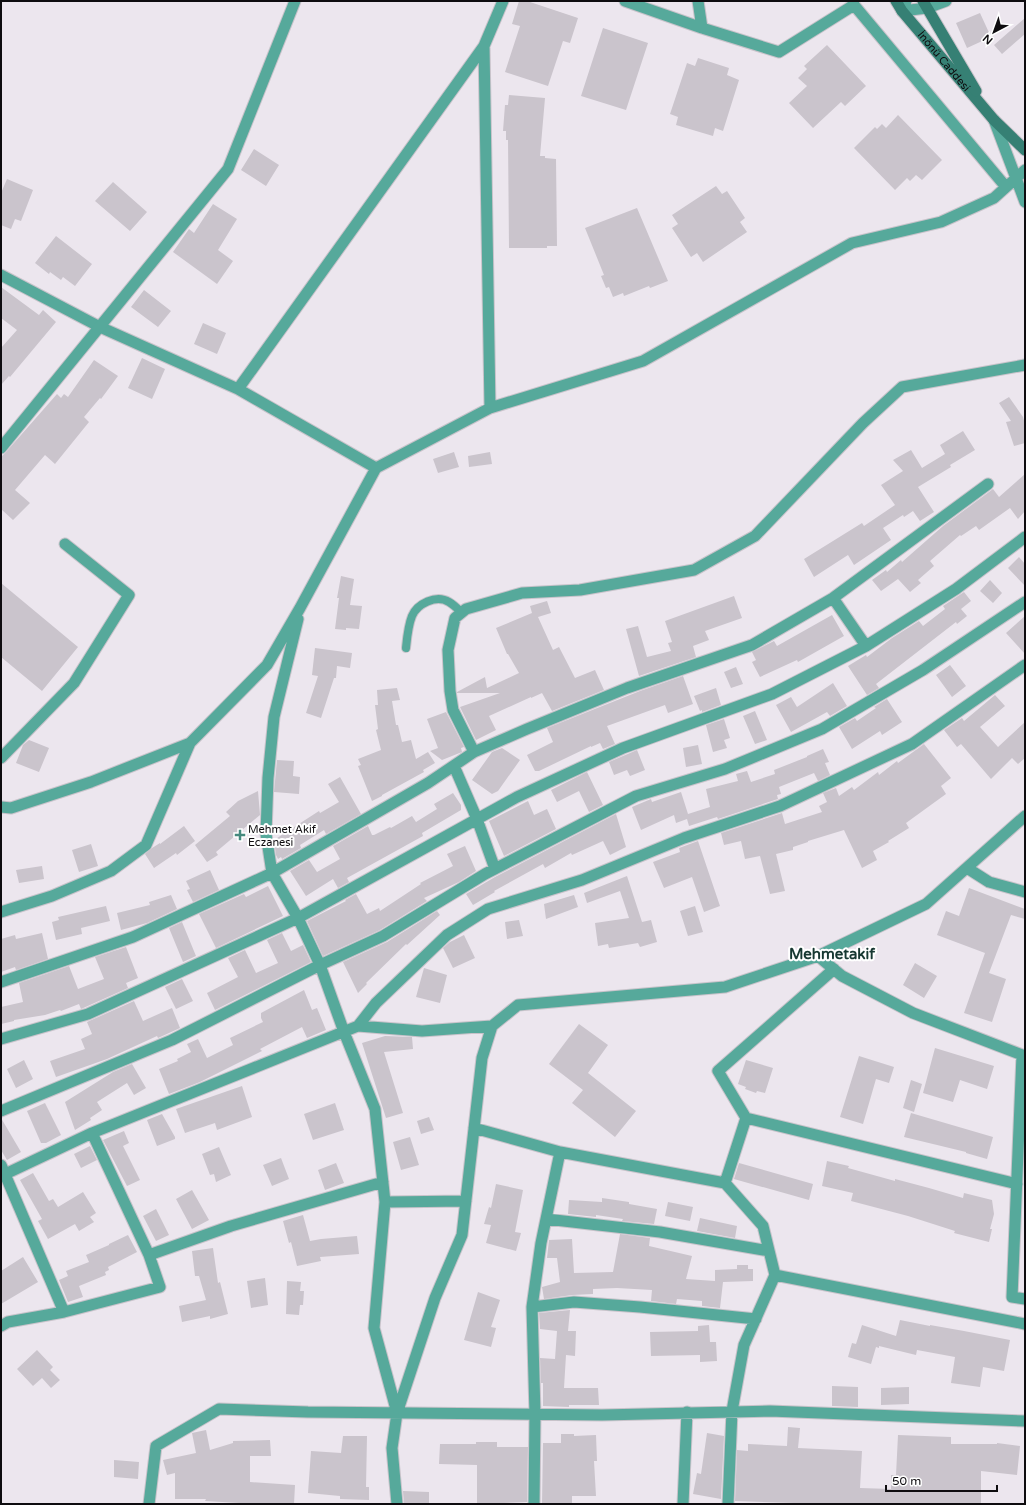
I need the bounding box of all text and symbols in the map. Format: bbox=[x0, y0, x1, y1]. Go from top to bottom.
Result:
north arrow bbox=[974, 12, 1014, 52]
street label: İnönü Caddesi bbox=[915, 28, 973, 94]
text: N bbox=[980, 31, 995, 47]
place label: Mehmet Akif Eczanesi bbox=[248, 823, 317, 849]
marker: Mehmet Akif Eczanesi bbox=[235, 830, 245, 840]
district label: Mehmetakif bbox=[789, 945, 875, 963]
scale bar bbox=[886, 1467, 997, 1493]
text: 50 m bbox=[892, 1474, 921, 1488]

